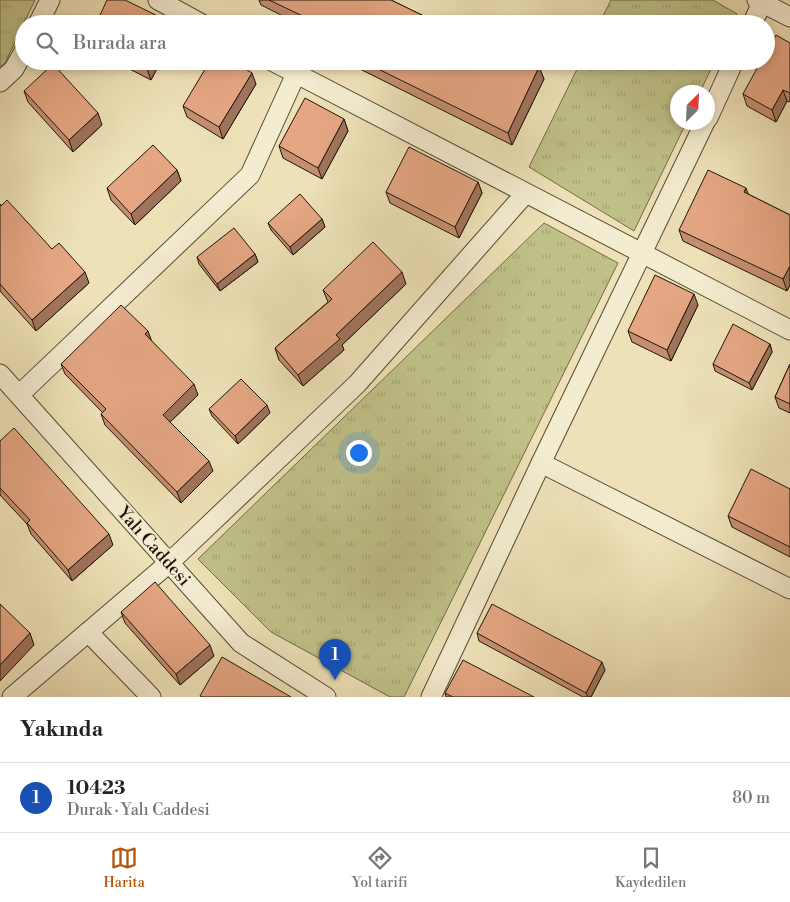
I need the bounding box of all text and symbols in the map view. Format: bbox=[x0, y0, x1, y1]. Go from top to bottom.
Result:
search box bbox=[15, 15, 775, 70]
icon: search bbox=[33, 29, 61, 57]
text: Burada ara bbox=[73, 31, 167, 55]
north arrow bbox=[670, 85, 715, 130]
your location bbox=[346, 440, 372, 466]
street label: Yalı Caddesi bbox=[111, 501, 196, 591]
pin: 1 bbox=[319, 639, 351, 680]
text: Yakında bbox=[20, 717, 103, 743]
text: 10423 bbox=[67, 776, 125, 800]
text: 1 bbox=[32, 788, 40, 808]
text: 80 m bbox=[732, 788, 770, 808]
text: Durak · Yalı Caddesi bbox=[67, 800, 210, 820]
tab: Harita bbox=[104, 844, 145, 892]
tab: Yol tarifi bbox=[352, 844, 408, 892]
tab: Kaydedilen bbox=[615, 844, 686, 892]

